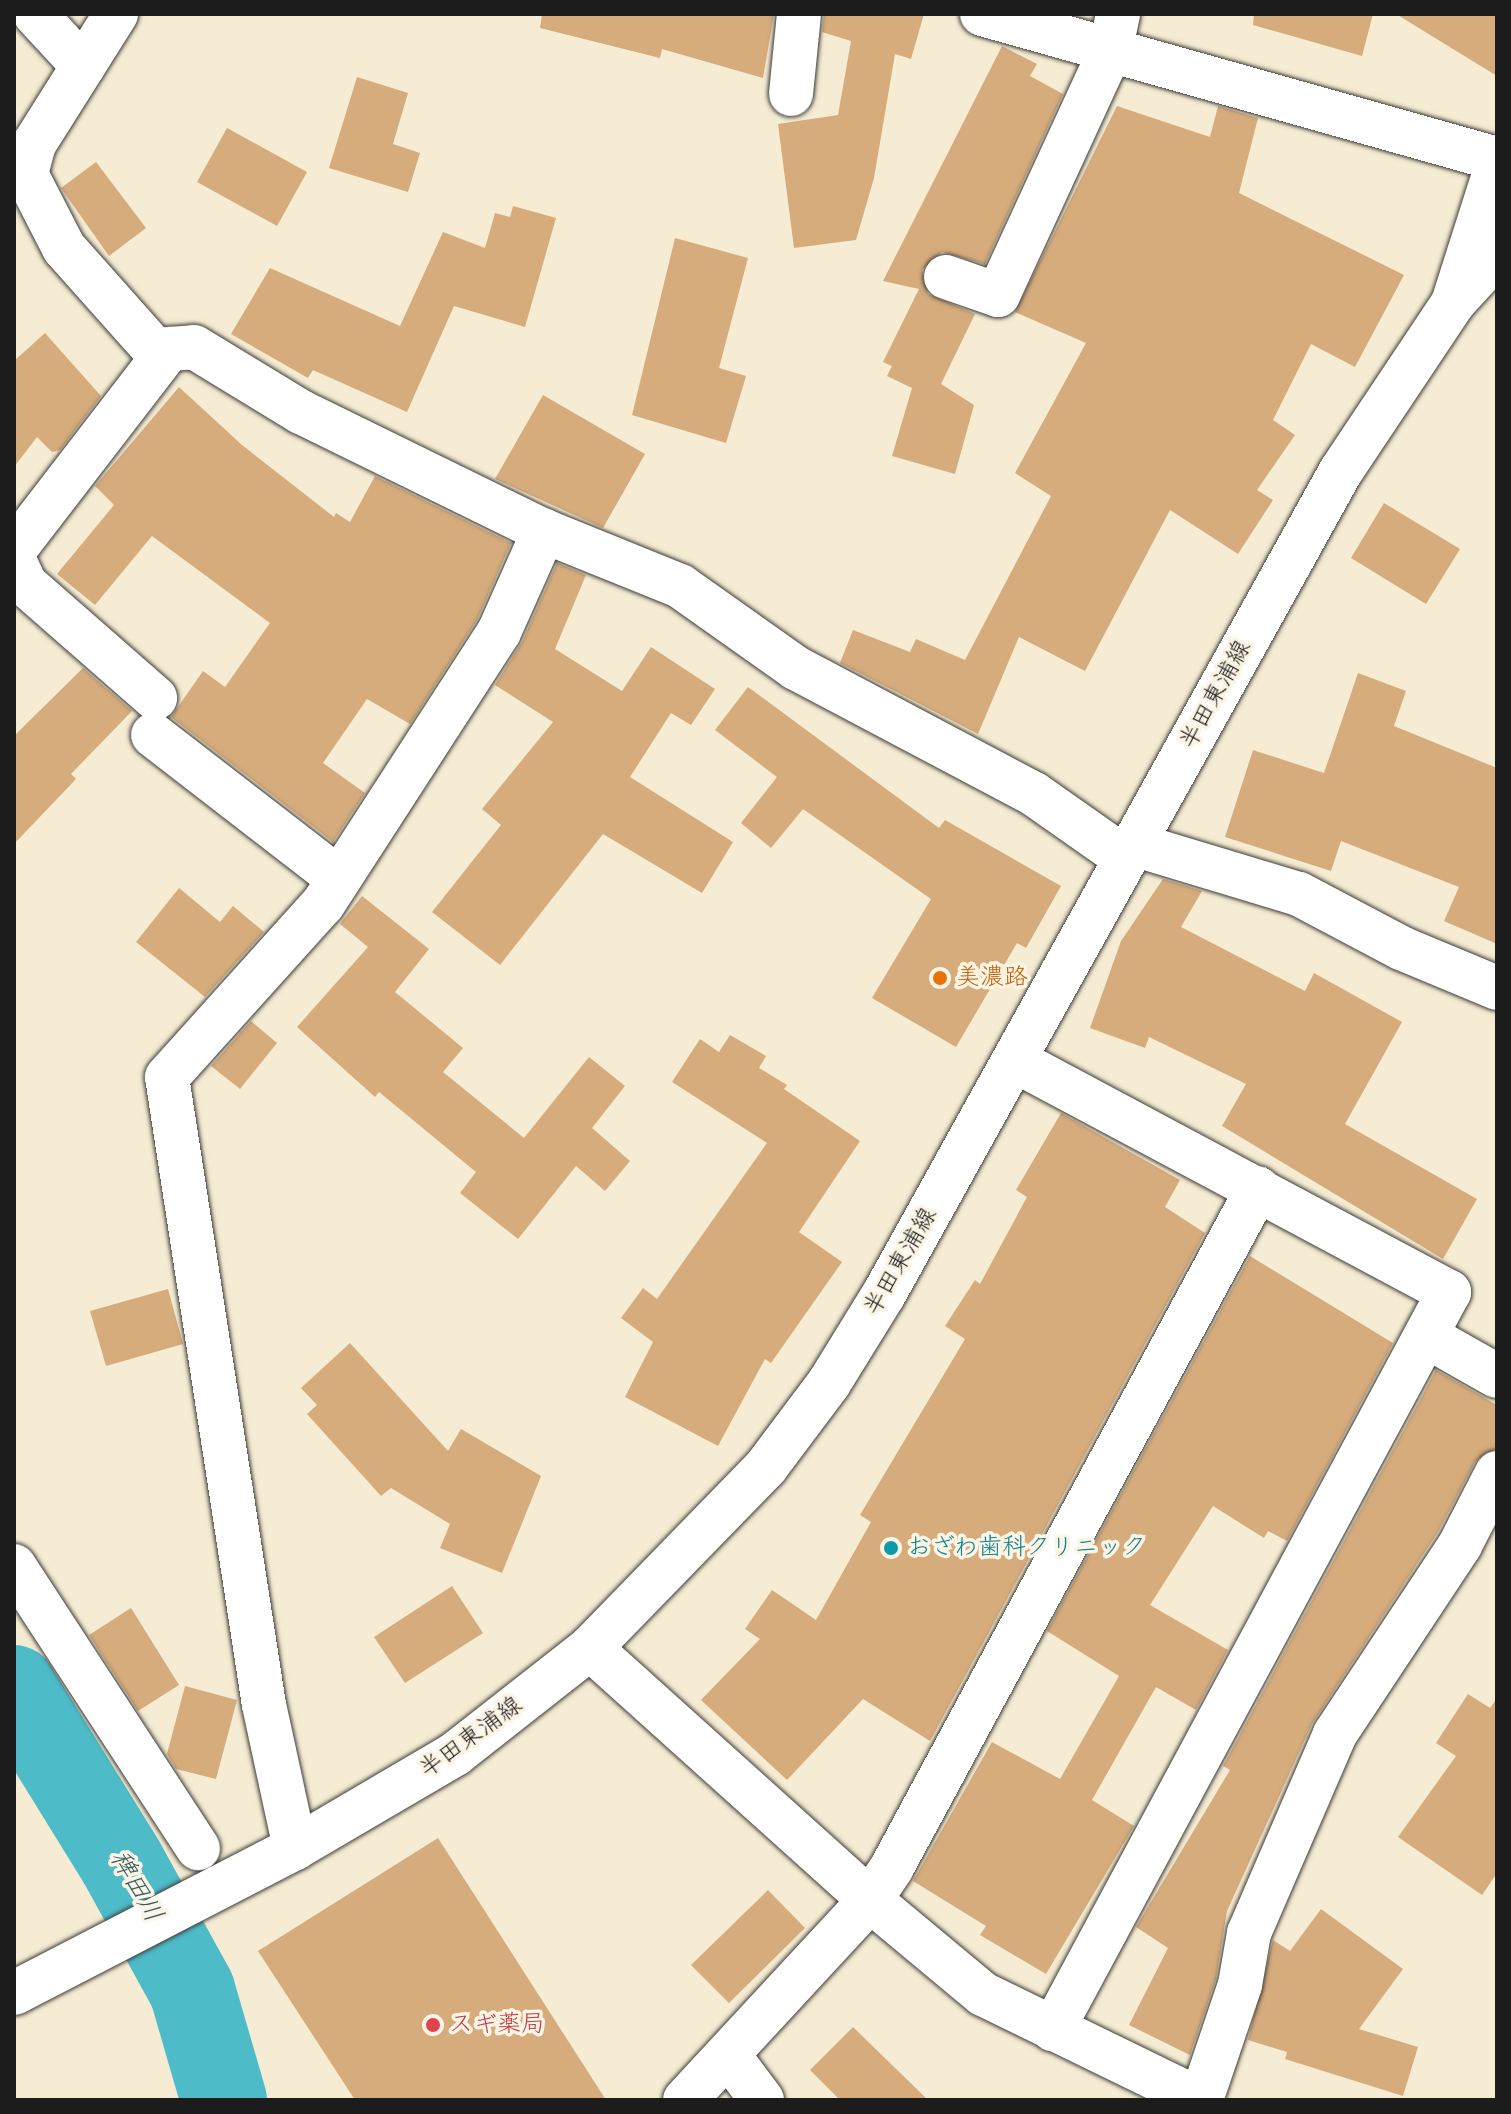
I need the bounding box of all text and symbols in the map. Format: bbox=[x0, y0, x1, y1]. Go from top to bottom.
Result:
street label: 半田東浦線 bbox=[1174, 636, 1258, 754]
place label: 美濃路 bbox=[956, 964, 1028, 992]
marker: 美濃路 bbox=[931, 969, 949, 987]
street label: 半田東浦線 bbox=[859, 1203, 943, 1321]
place label: おざわ歯科クリニック bbox=[907, 1534, 1147, 1562]
marker: おざわ歯科クリニック bbox=[882, 1539, 900, 1557]
street label: 半田東浦線 bbox=[414, 1691, 528, 1785]
water label: 稗田川 bbox=[102, 1845, 168, 1929]
place label: スギ薬局 bbox=[449, 2011, 545, 2039]
marker: スギ薬局 bbox=[424, 2016, 442, 2034]

